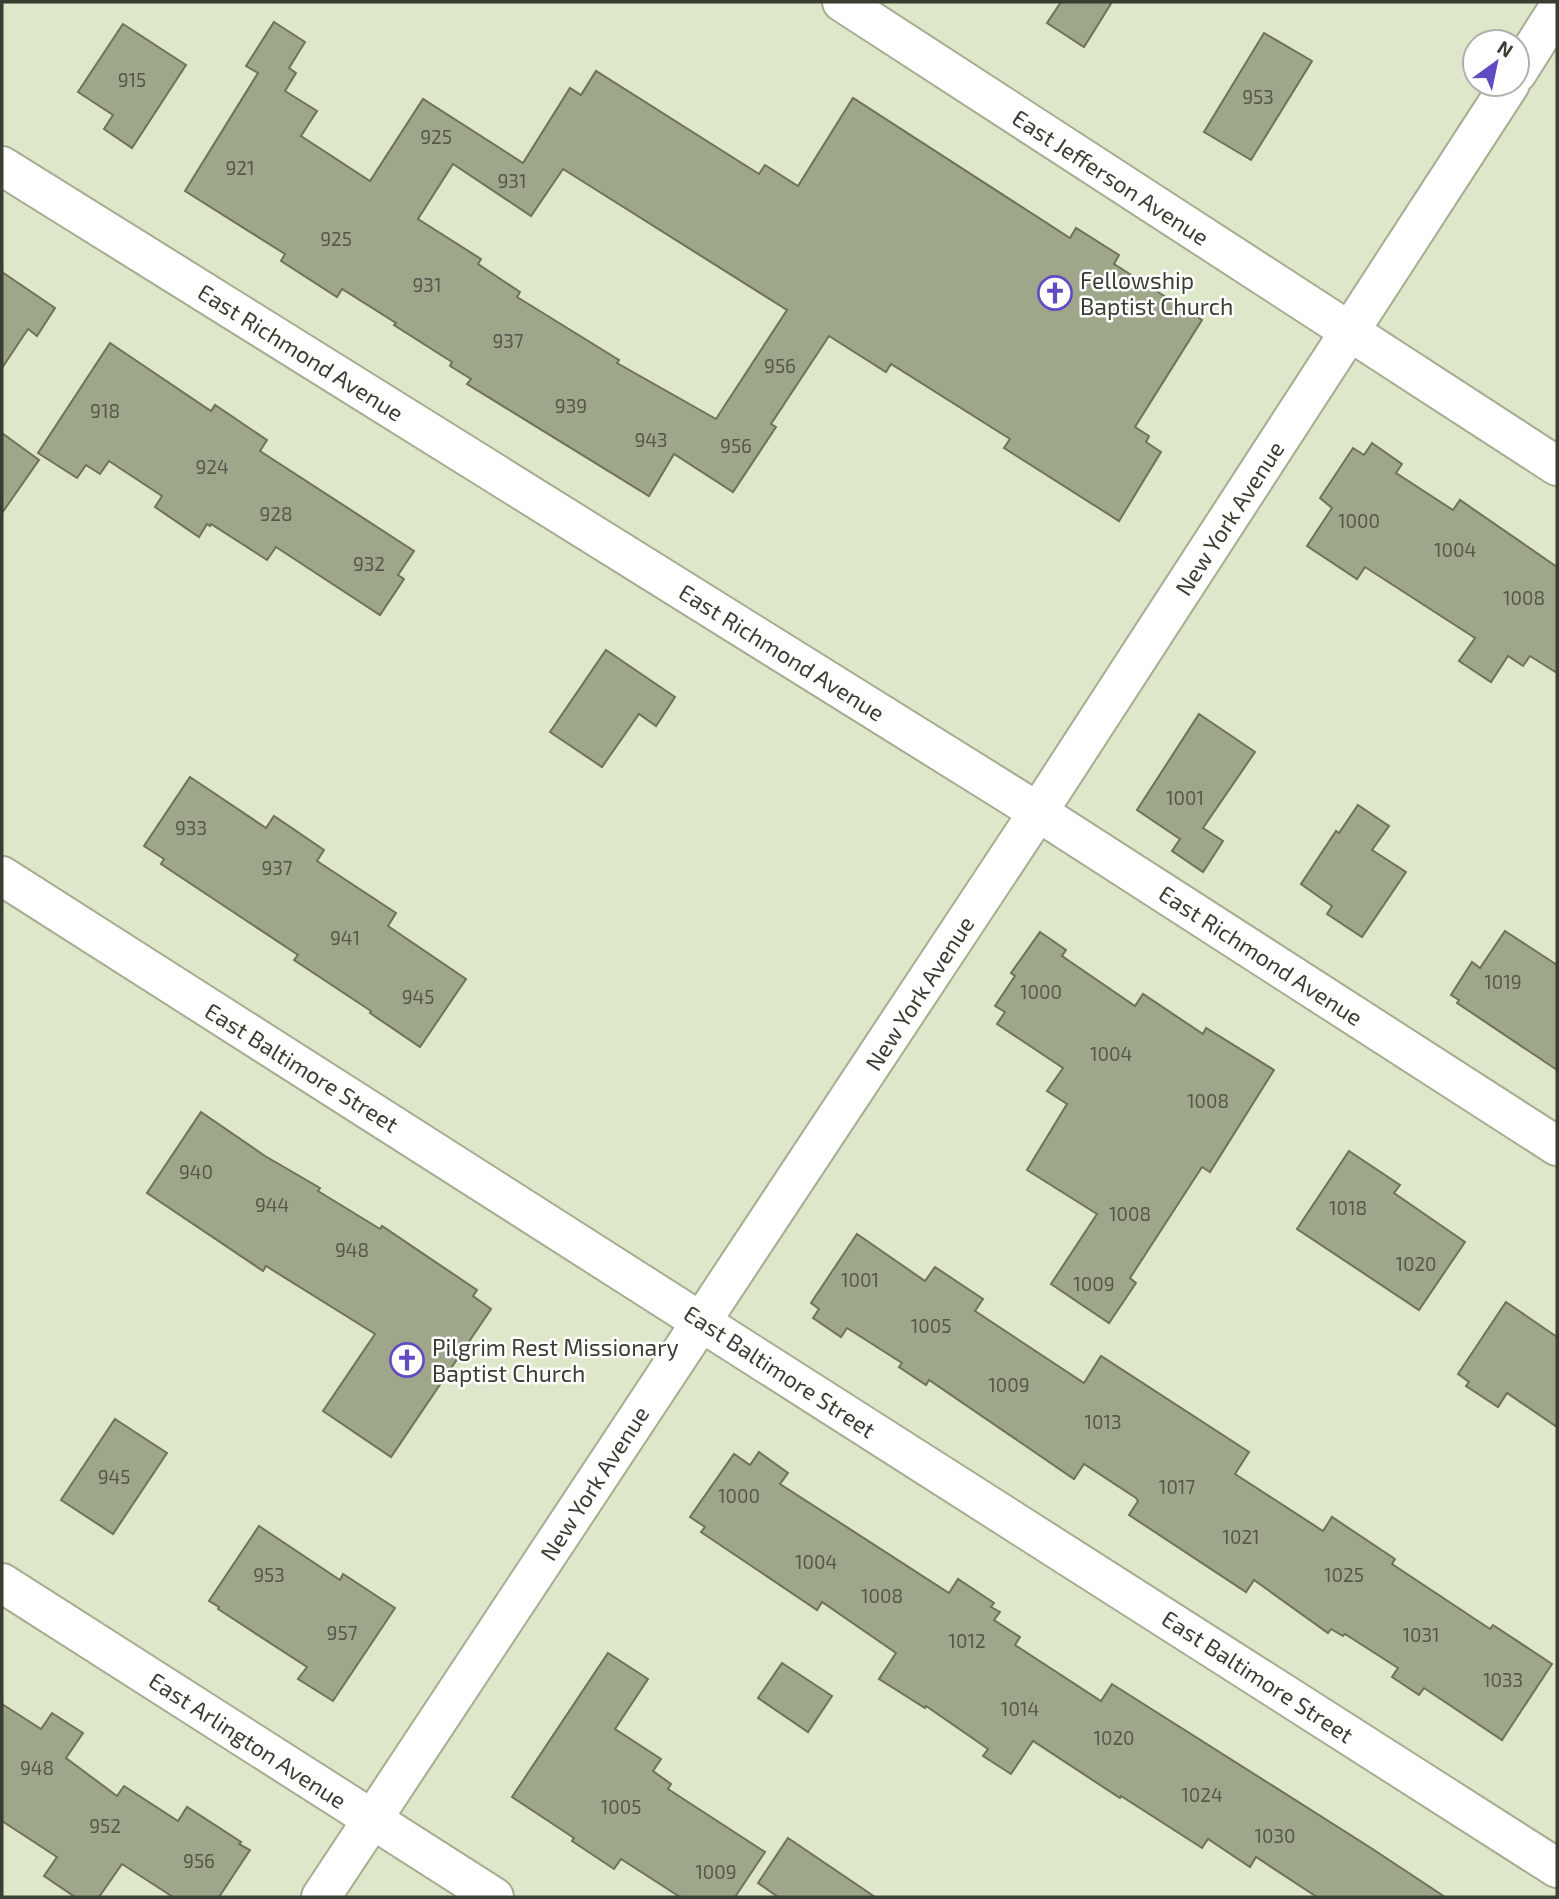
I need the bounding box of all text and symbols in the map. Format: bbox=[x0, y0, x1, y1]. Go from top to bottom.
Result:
north arrow bbox=[1461, 28, 1531, 98]
text: N bbox=[1494, 35, 1518, 62]
house number: 915 bbox=[118, 68, 146, 91]
house number: 953 bbox=[1242, 85, 1274, 108]
street label: East Jefferson Avenue bbox=[1008, 103, 1214, 251]
house number: 925 bbox=[420, 125, 452, 148]
house number: 921 bbox=[225, 156, 255, 179]
house number: 931 bbox=[498, 169, 527, 192]
house number: 925 bbox=[320, 227, 352, 250]
place label: Fellowship Baptist Church bbox=[1080, 266, 1233, 320]
house number: 931 bbox=[413, 273, 442, 296]
church icon: Fellowship Baptist Church bbox=[1036, 274, 1074, 312]
street label: East Richmond Avenue bbox=[193, 277, 409, 427]
house number: 937 bbox=[492, 329, 524, 352]
house number: 956 bbox=[764, 354, 796, 377]
house number: 939 bbox=[555, 394, 587, 417]
house number: 918 bbox=[90, 399, 120, 422]
house number: 943 bbox=[634, 428, 668, 451]
house number: 956 bbox=[720, 434, 752, 457]
street label: New York Avenue bbox=[1169, 435, 1289, 601]
house number: 924 bbox=[195, 455, 229, 478]
house number: 928 bbox=[259, 502, 293, 525]
house number: 1000 bbox=[1338, 509, 1380, 532]
house number: 1004 bbox=[1434, 538, 1476, 561]
house number: 932 bbox=[353, 552, 385, 575]
street label: East Richmond Avenue bbox=[674, 577, 890, 727]
house number: 1008 bbox=[1503, 586, 1545, 609]
house number: 1001 bbox=[1166, 786, 1204, 809]
house number: 933 bbox=[175, 816, 207, 839]
house number: 937 bbox=[261, 856, 293, 879]
street label: East Richmond Avenue bbox=[1154, 879, 1368, 1031]
street label: New York Avenue bbox=[859, 910, 979, 1076]
house number: 941 bbox=[330, 926, 360, 949]
house number: 1019 bbox=[1484, 970, 1522, 993]
house number: 1000 bbox=[1020, 980, 1062, 1003]
house number: 945 bbox=[402, 985, 434, 1008]
street label: East Baltimore Street bbox=[200, 996, 404, 1138]
house number: 1004 bbox=[1090, 1042, 1132, 1065]
house number: 1008 bbox=[1187, 1089, 1229, 1112]
house number: 940 bbox=[179, 1160, 213, 1183]
house number: 944 bbox=[255, 1193, 289, 1216]
house number: 1018 bbox=[1329, 1196, 1367, 1219]
house number: 1008 bbox=[1109, 1202, 1151, 1225]
house number: 948 bbox=[335, 1238, 369, 1261]
house number: 1020 bbox=[1395, 1252, 1437, 1275]
house number: 1001 bbox=[841, 1268, 879, 1291]
house number: 1009 bbox=[1073, 1272, 1115, 1295]
street label: East Baltimore Street bbox=[679, 1299, 881, 1443]
house number: 1005 bbox=[911, 1314, 951, 1337]
place label: Pilgrim Rest Missionary Baptist Church bbox=[432, 1333, 679, 1387]
church icon: Pilgrim Rest Missionary Baptist Church bbox=[388, 1341, 426, 1379]
house number: 1009 bbox=[988, 1373, 1030, 1396]
street label: New York Avenue bbox=[534, 1400, 654, 1566]
house number: 1013 bbox=[1084, 1410, 1122, 1433]
house number: 945 bbox=[98, 1465, 130, 1488]
house number: 1017 bbox=[1159, 1475, 1195, 1498]
house number: 1000 bbox=[718, 1484, 760, 1507]
house number: 1021 bbox=[1222, 1525, 1260, 1548]
house number: 1004 bbox=[795, 1550, 837, 1573]
house number: 953 bbox=[253, 1563, 285, 1586]
house number: 1025 bbox=[1324, 1563, 1364, 1586]
house number: 1008 bbox=[861, 1584, 903, 1607]
street label: East Baltimore Street bbox=[1157, 1604, 1359, 1748]
house number: 957 bbox=[327, 1621, 358, 1644]
house number: 1031 bbox=[1402, 1623, 1440, 1646]
house number: 1012 bbox=[948, 1629, 986, 1652]
street label: East Arlington Avenue bbox=[144, 1666, 352, 1814]
house number: 1033 bbox=[1483, 1668, 1523, 1691]
house number: 1014 bbox=[1001, 1697, 1039, 1720]
house number: 1020 bbox=[1093, 1726, 1135, 1749]
house number: 948 bbox=[20, 1756, 54, 1779]
house number: 1024 bbox=[1181, 1783, 1223, 1806]
house number: 1005 bbox=[601, 1795, 641, 1818]
house number: 952 bbox=[89, 1814, 121, 1837]
house number: 1030 bbox=[1254, 1824, 1296, 1847]
house number: 956 bbox=[183, 1849, 215, 1872]
house number: 1009 bbox=[695, 1860, 737, 1883]

